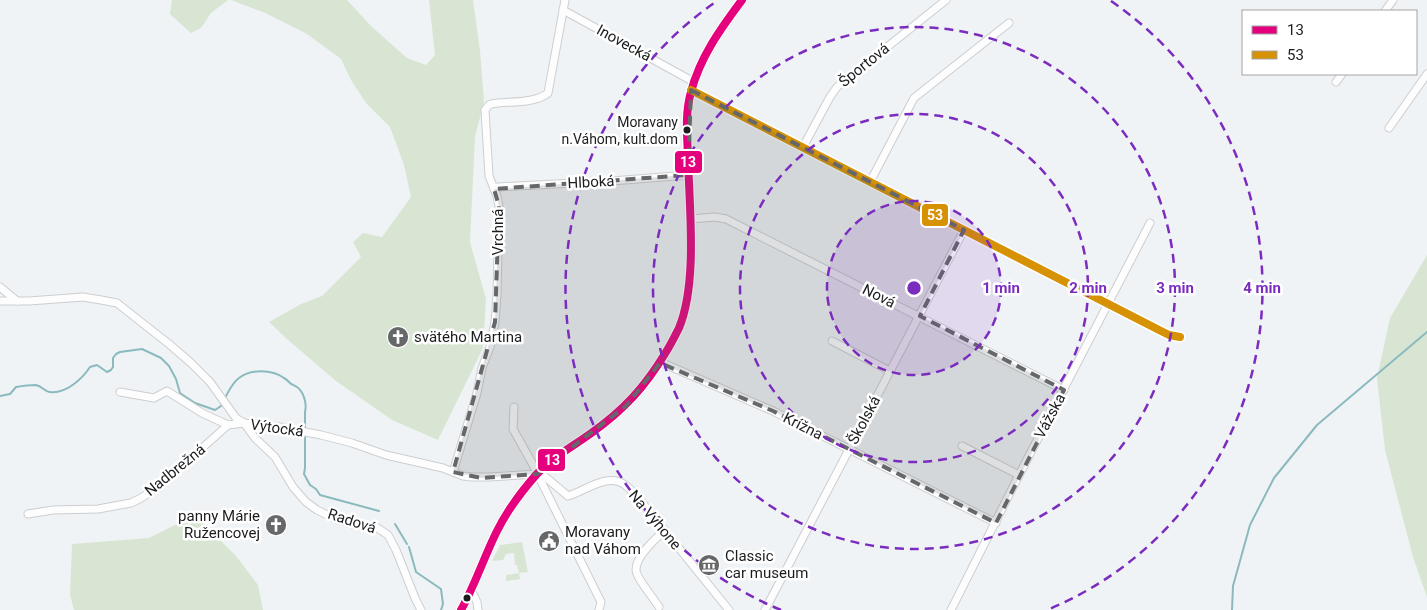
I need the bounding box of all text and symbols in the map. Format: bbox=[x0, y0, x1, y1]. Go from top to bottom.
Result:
legend bbox=[1242, 10, 1417, 75]
street label: Inovecká bbox=[594, 21, 654, 65]
text: 13 bbox=[1287, 21, 1304, 39]
street label: Športová bbox=[835, 39, 893, 91]
text: 53 bbox=[1287, 46, 1304, 64]
place label: Moravany n.Váhom, kult.dom bbox=[562, 114, 678, 147]
marker: Moravany n.Váhom, kult.dom bbox=[682, 125, 692, 135]
line badge: 13 bbox=[674, 150, 703, 174]
text: 13 bbox=[680, 154, 696, 170]
street label: Hlboká bbox=[567, 172, 615, 192]
line badge: 53 bbox=[921, 203, 949, 227]
text: 53 bbox=[927, 207, 943, 223]
street label: Vrchná bbox=[489, 209, 507, 255]
centre of rings bbox=[905, 279, 923, 297]
text: 1 min bbox=[982, 279, 1020, 297]
text: 2 min bbox=[1069, 279, 1107, 297]
text: 3 min bbox=[1156, 279, 1194, 297]
text: 4 min bbox=[1243, 279, 1281, 297]
street label: Nová bbox=[860, 280, 898, 312]
church icon: svätého Martina bbox=[386, 325, 410, 349]
place label: svätého Martina bbox=[414, 328, 522, 346]
street label: Vážska bbox=[1031, 390, 1069, 442]
street label: Školská bbox=[844, 393, 884, 447]
street label: Krížna bbox=[780, 408, 826, 444]
street label: Výtocká bbox=[249, 415, 305, 441]
street label: Nadbrežná bbox=[141, 440, 209, 500]
line badge: 13 bbox=[537, 448, 566, 472]
text: 13 bbox=[544, 452, 560, 468]
street label: Na Výhone bbox=[625, 487, 685, 553]
street label: Radová bbox=[326, 505, 378, 537]
place label: panny Márie Ružencovej bbox=[178, 507, 260, 542]
church icon: panny Márie Ružencovej bbox=[264, 513, 288, 537]
place label: Moravany nad Váhom bbox=[565, 523, 641, 558]
public building icon: Moravany nad Váhom bbox=[537, 529, 561, 553]
place label: Classic car museum bbox=[725, 547, 808, 582]
museum icon: Classic car museum bbox=[697, 553, 721, 577]
unlabelled marker bbox=[462, 593, 472, 603]

